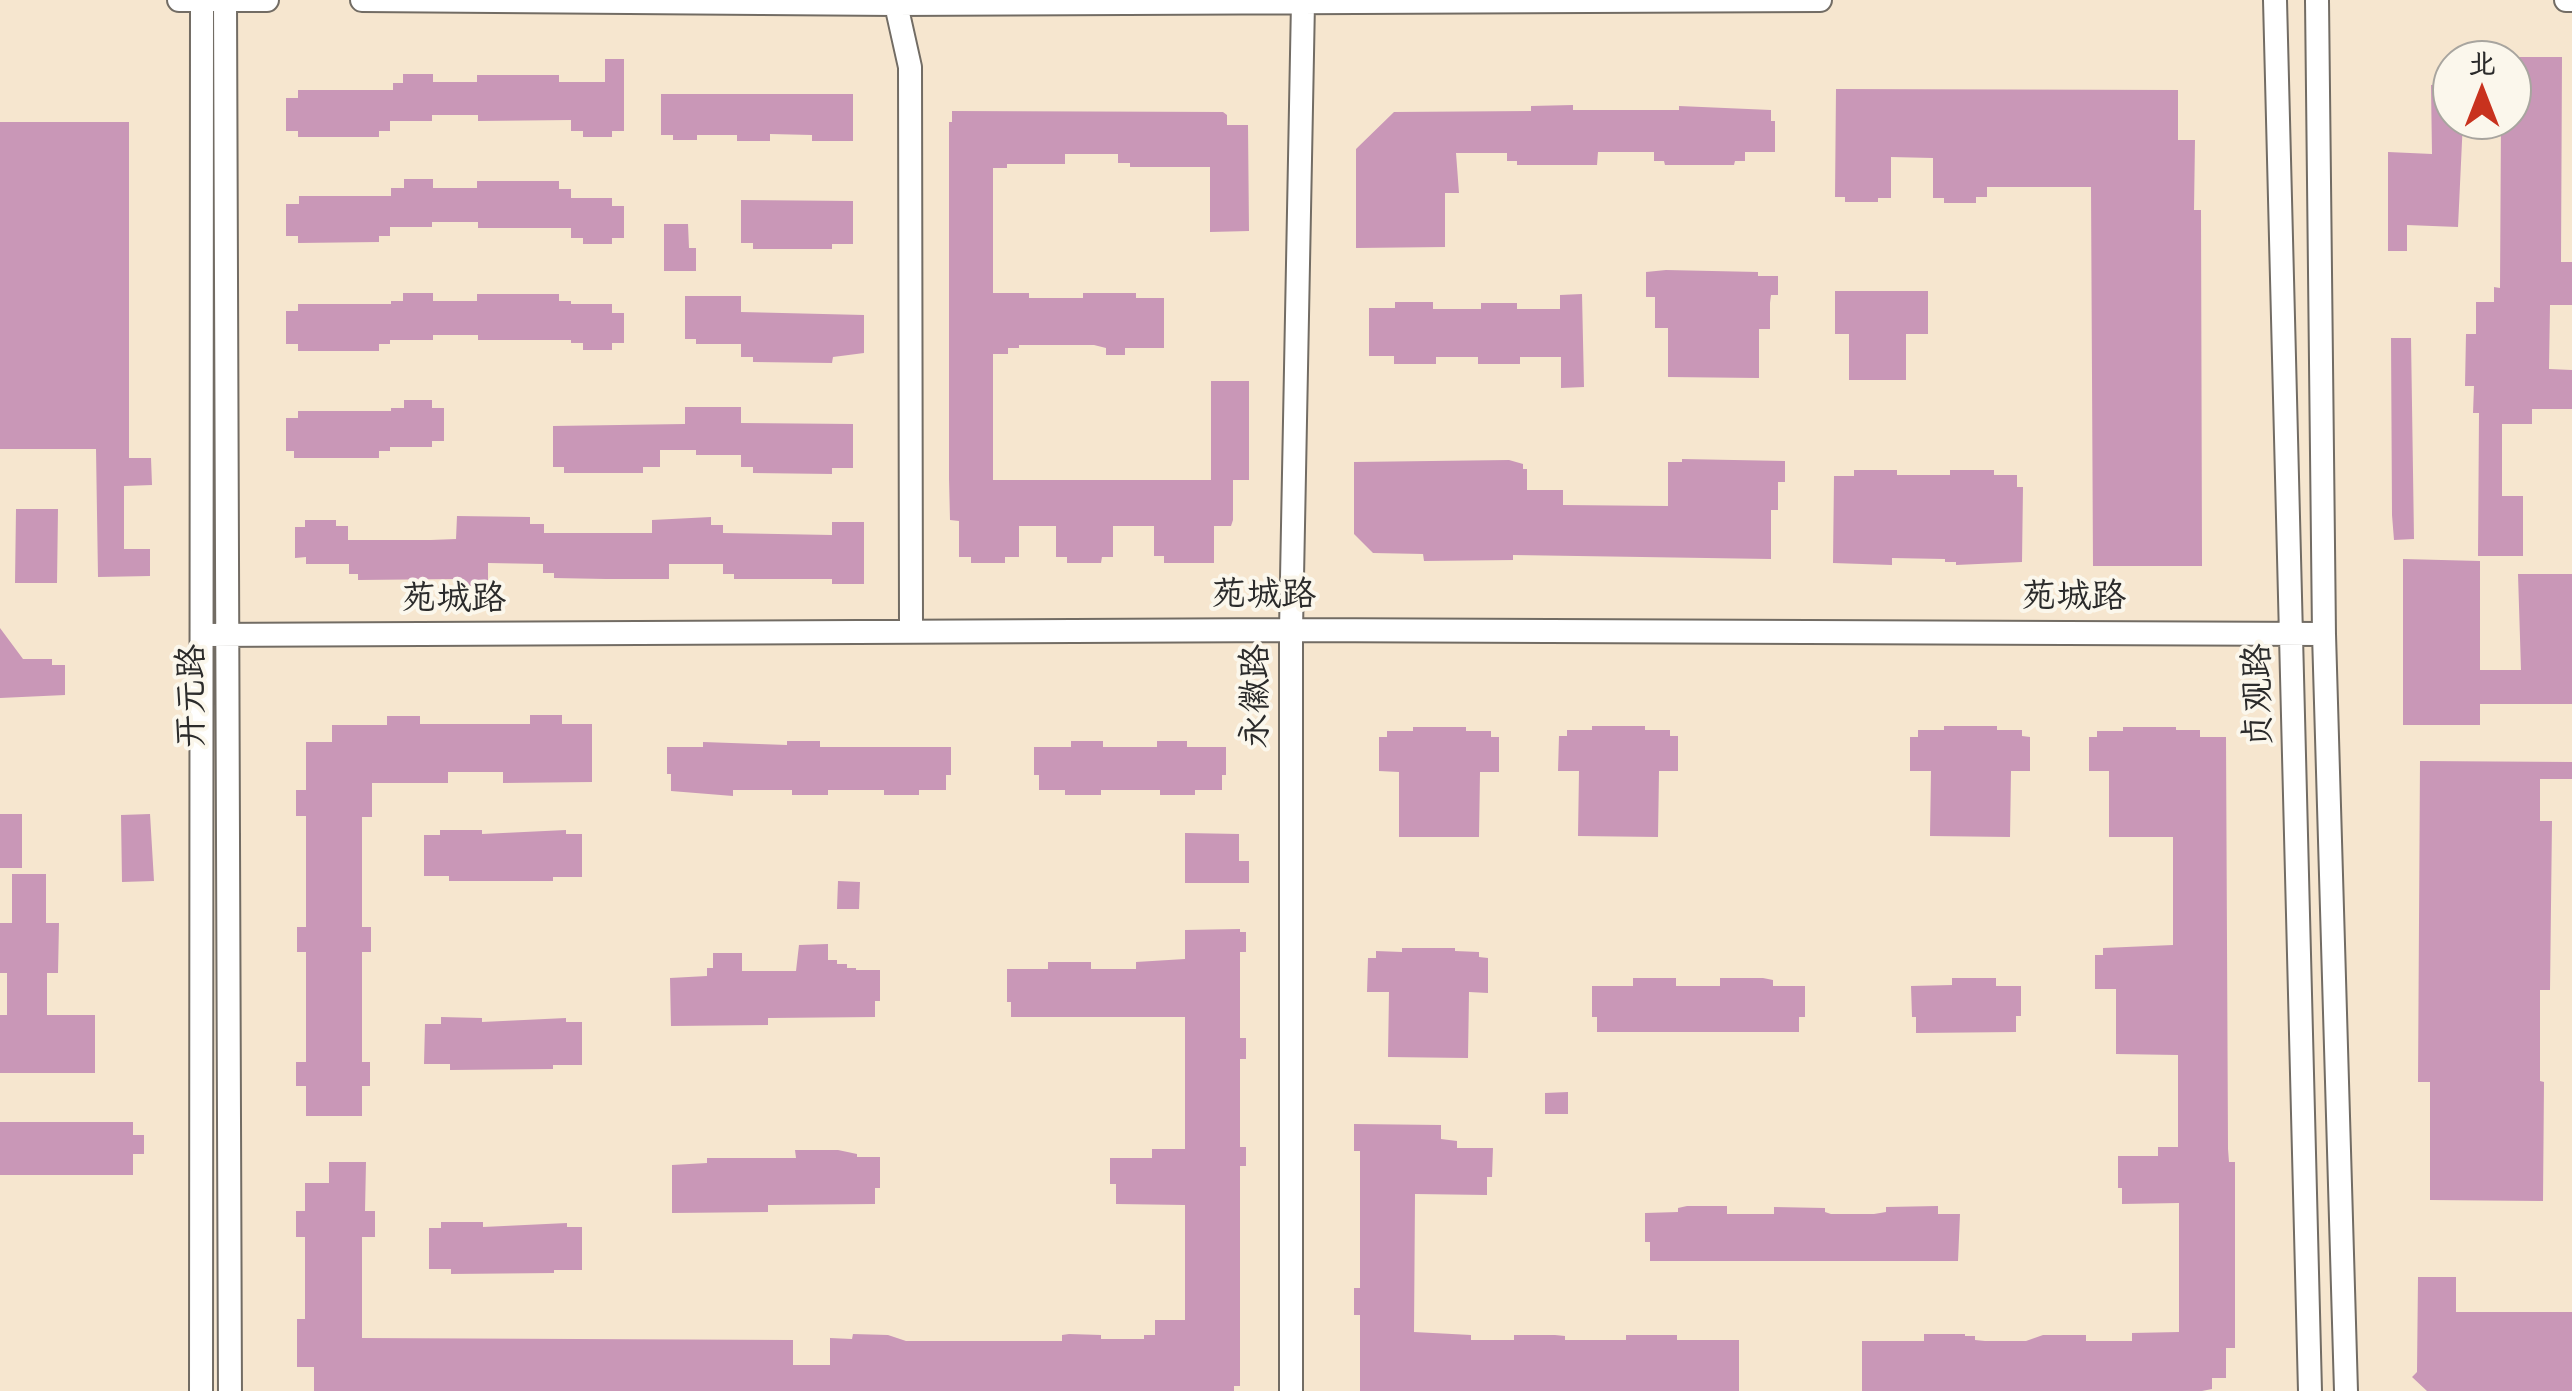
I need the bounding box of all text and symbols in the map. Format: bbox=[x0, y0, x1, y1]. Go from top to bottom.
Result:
north arrow bbox=[2432, 40, 2532, 140]
text: 北 bbox=[2468, 40, 2496, 83]
street label: 苑城路 bbox=[1212, 574, 1316, 616]
street label: 苑城路 bbox=[2022, 576, 2126, 618]
street label: 苑城路 bbox=[402, 578, 506, 620]
street label: 贞观路 bbox=[2237, 643, 2281, 749]
street label: 开元路 bbox=[171, 644, 213, 748]
street label: 永徽路 bbox=[1235, 644, 1277, 748]

